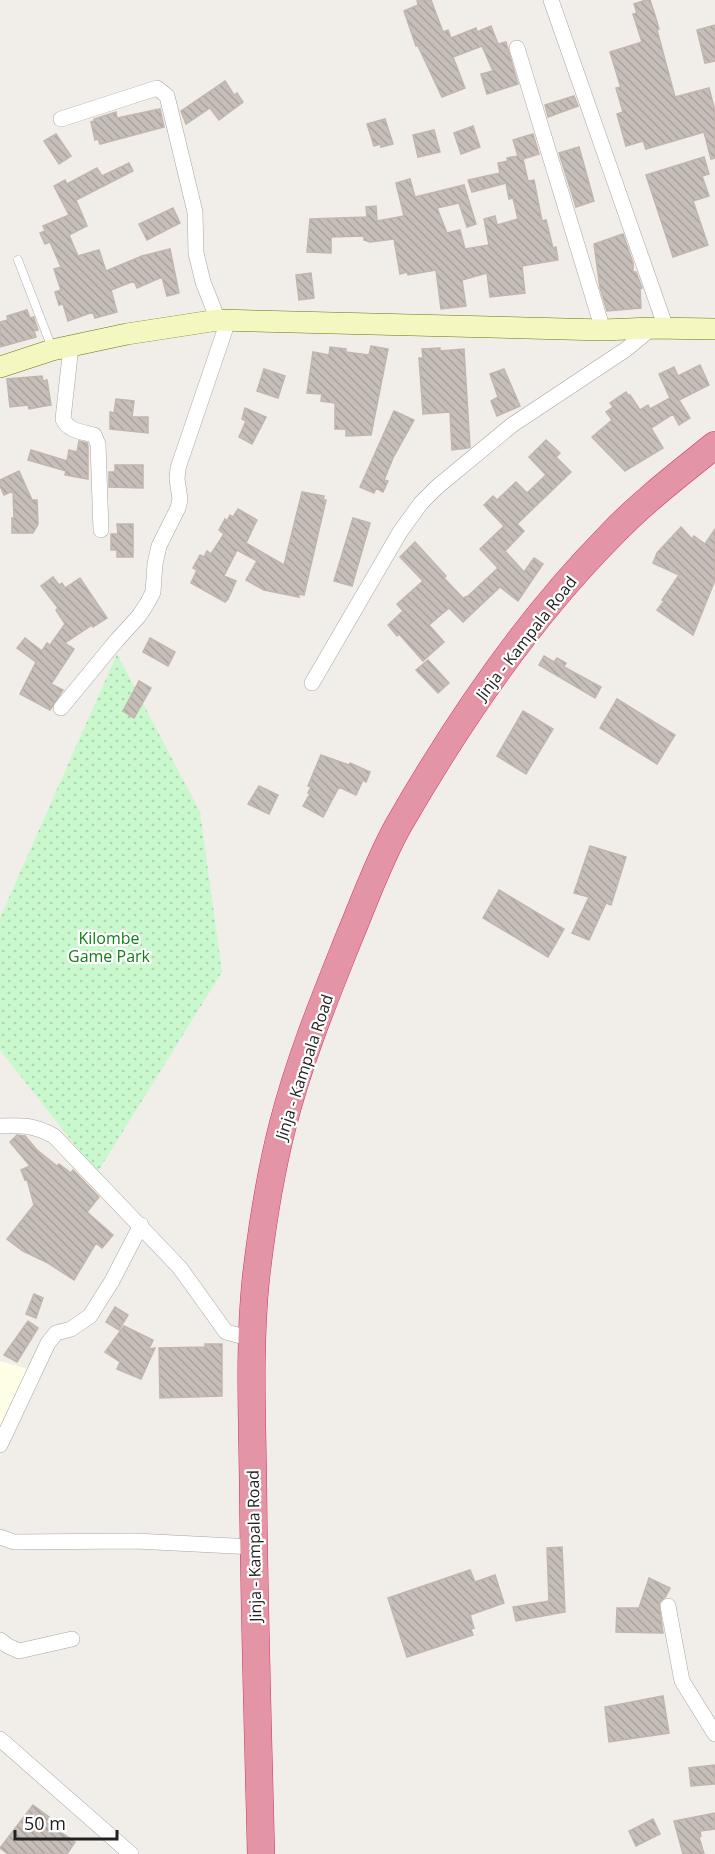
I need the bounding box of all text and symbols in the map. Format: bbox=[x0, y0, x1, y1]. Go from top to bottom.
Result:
street label: Jinja - Kampala Road bbox=[469, 571, 581, 706]
park label: Kilombe Game Park bbox=[68, 927, 151, 967]
street label: Jinja - Kampala Road bbox=[269, 991, 338, 1145]
street label: Jinja - Kampala Road bbox=[242, 1470, 266, 1624]
scale bar bbox=[15, 1803, 117, 1841]
text: 50 m bbox=[24, 1811, 66, 1835]

